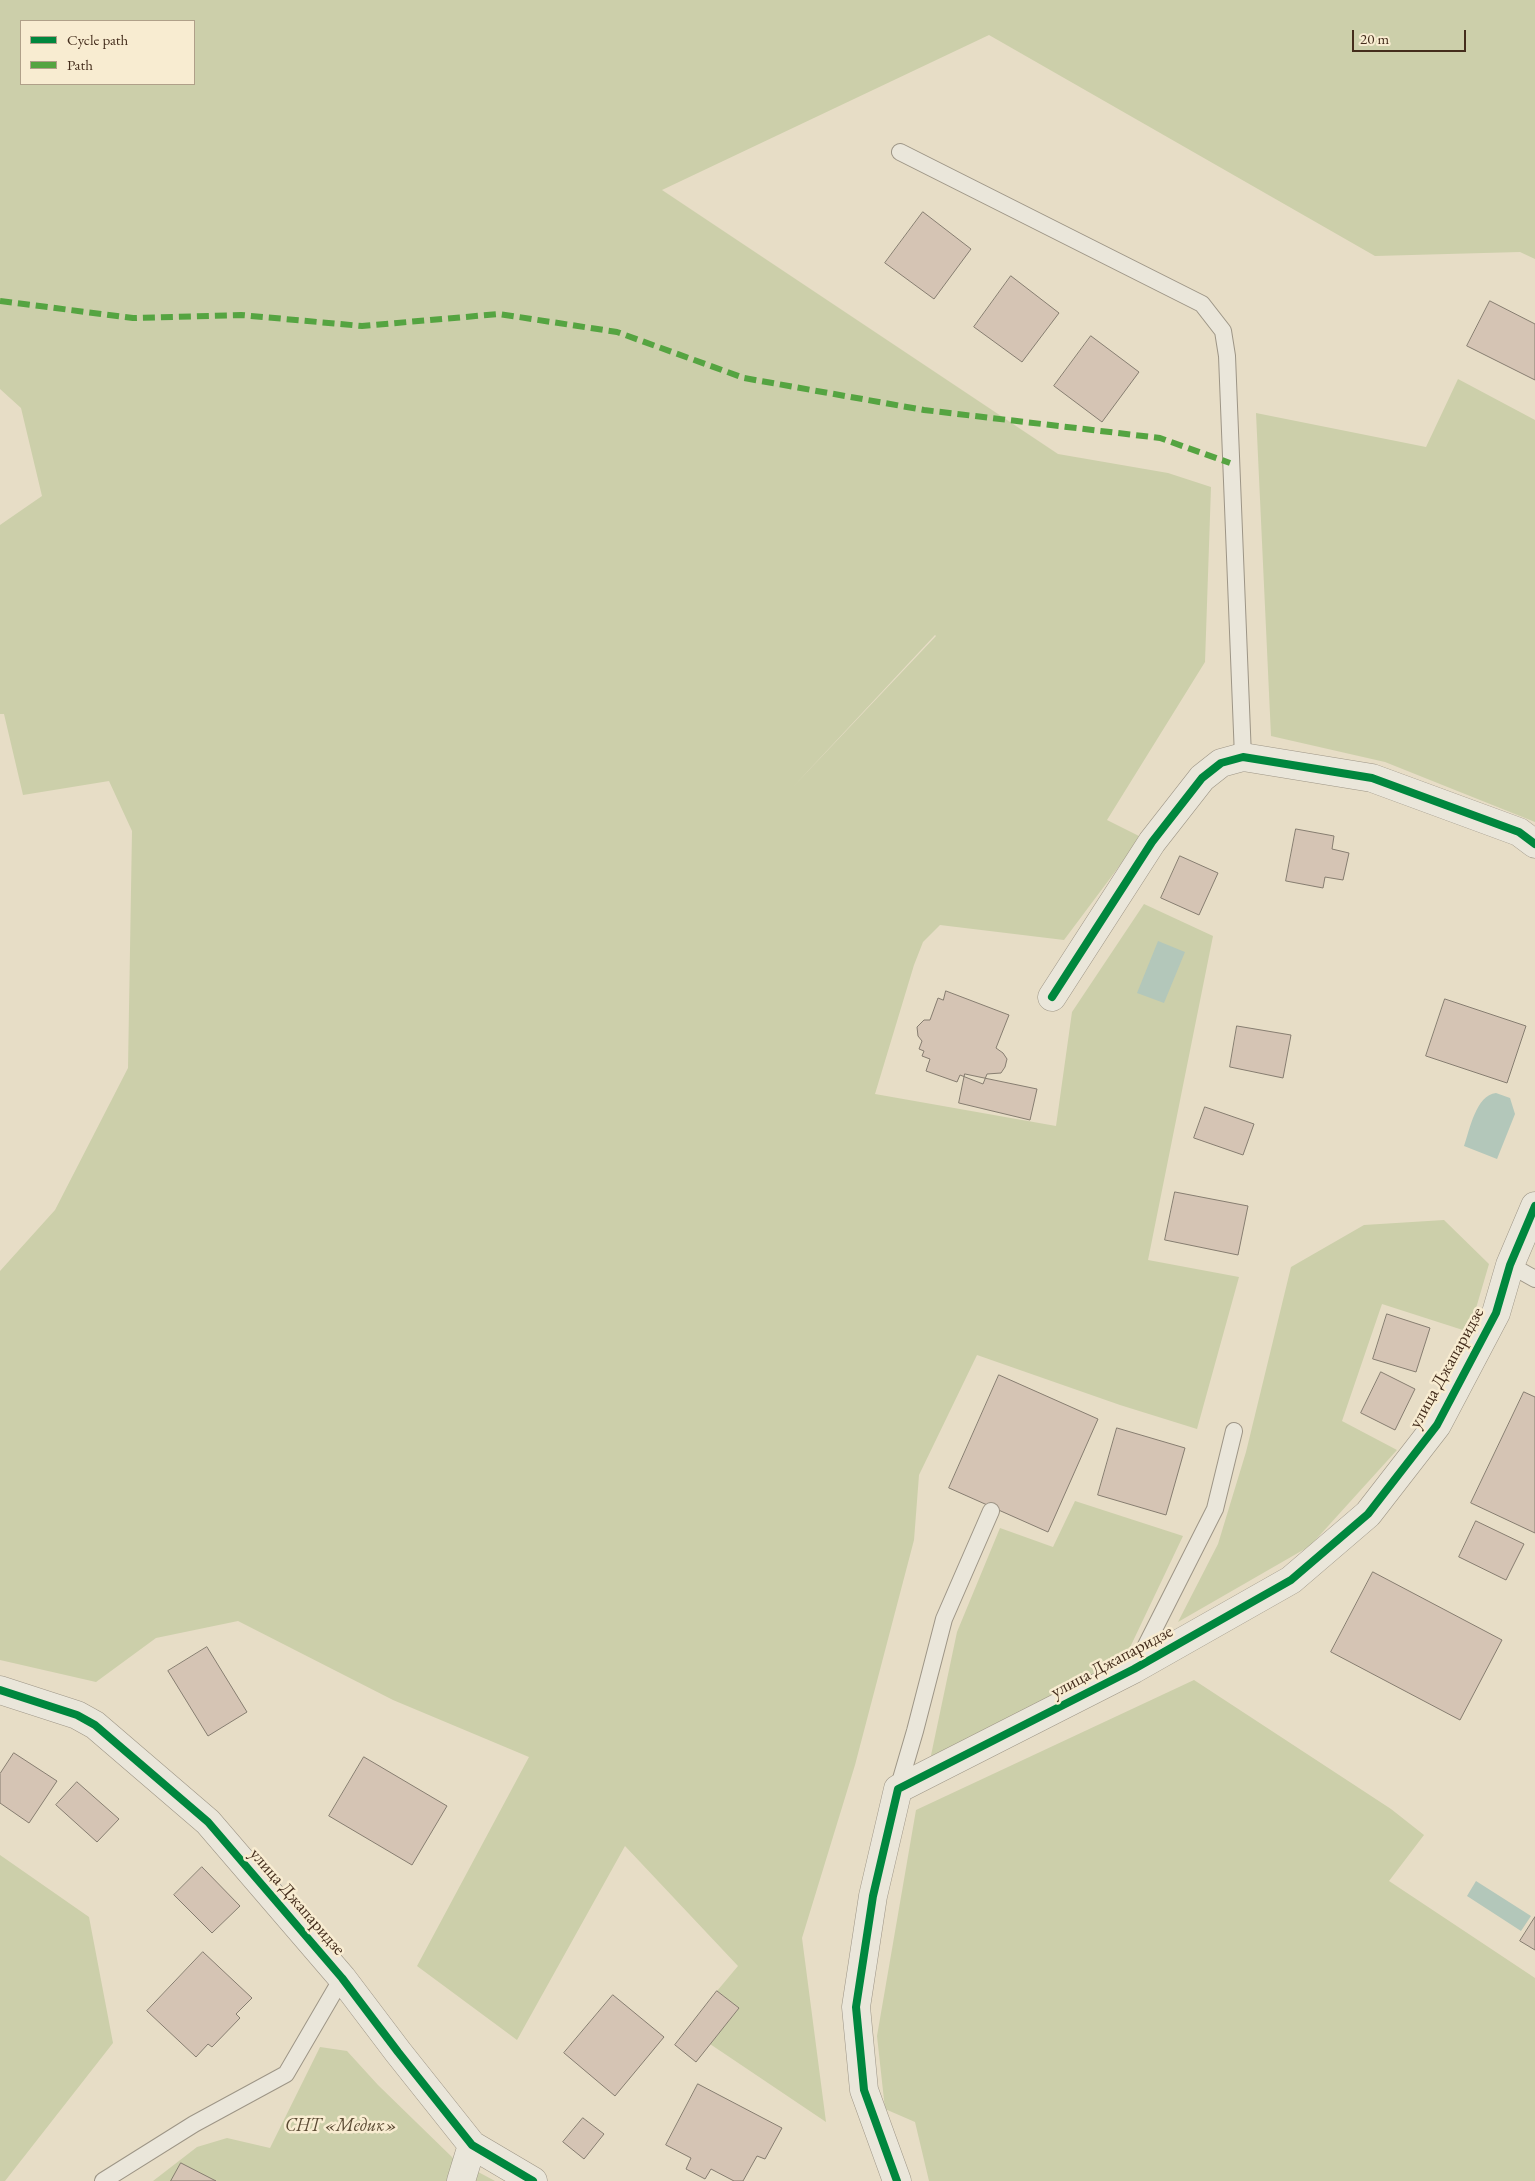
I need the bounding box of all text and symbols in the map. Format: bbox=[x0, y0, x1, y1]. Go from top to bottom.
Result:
legend bbox=[20, 20, 195, 85]
scale bar bbox=[1355, 20, 1469, 52]
text: 20 m bbox=[1360, 29, 1389, 48]
text: Cycle path bbox=[67, 30, 128, 49]
text: Path bbox=[67, 55, 93, 74]
street label: улица Джапаридзе bbox=[1405, 1304, 1489, 1432]
street label: улица Джапаридзе bbox=[1047, 1621, 1177, 1703]
street label: улица Джапаридзе bbox=[245, 1844, 349, 1960]
park label: СНТ «Медик» bbox=[285, 2115, 397, 2137]

